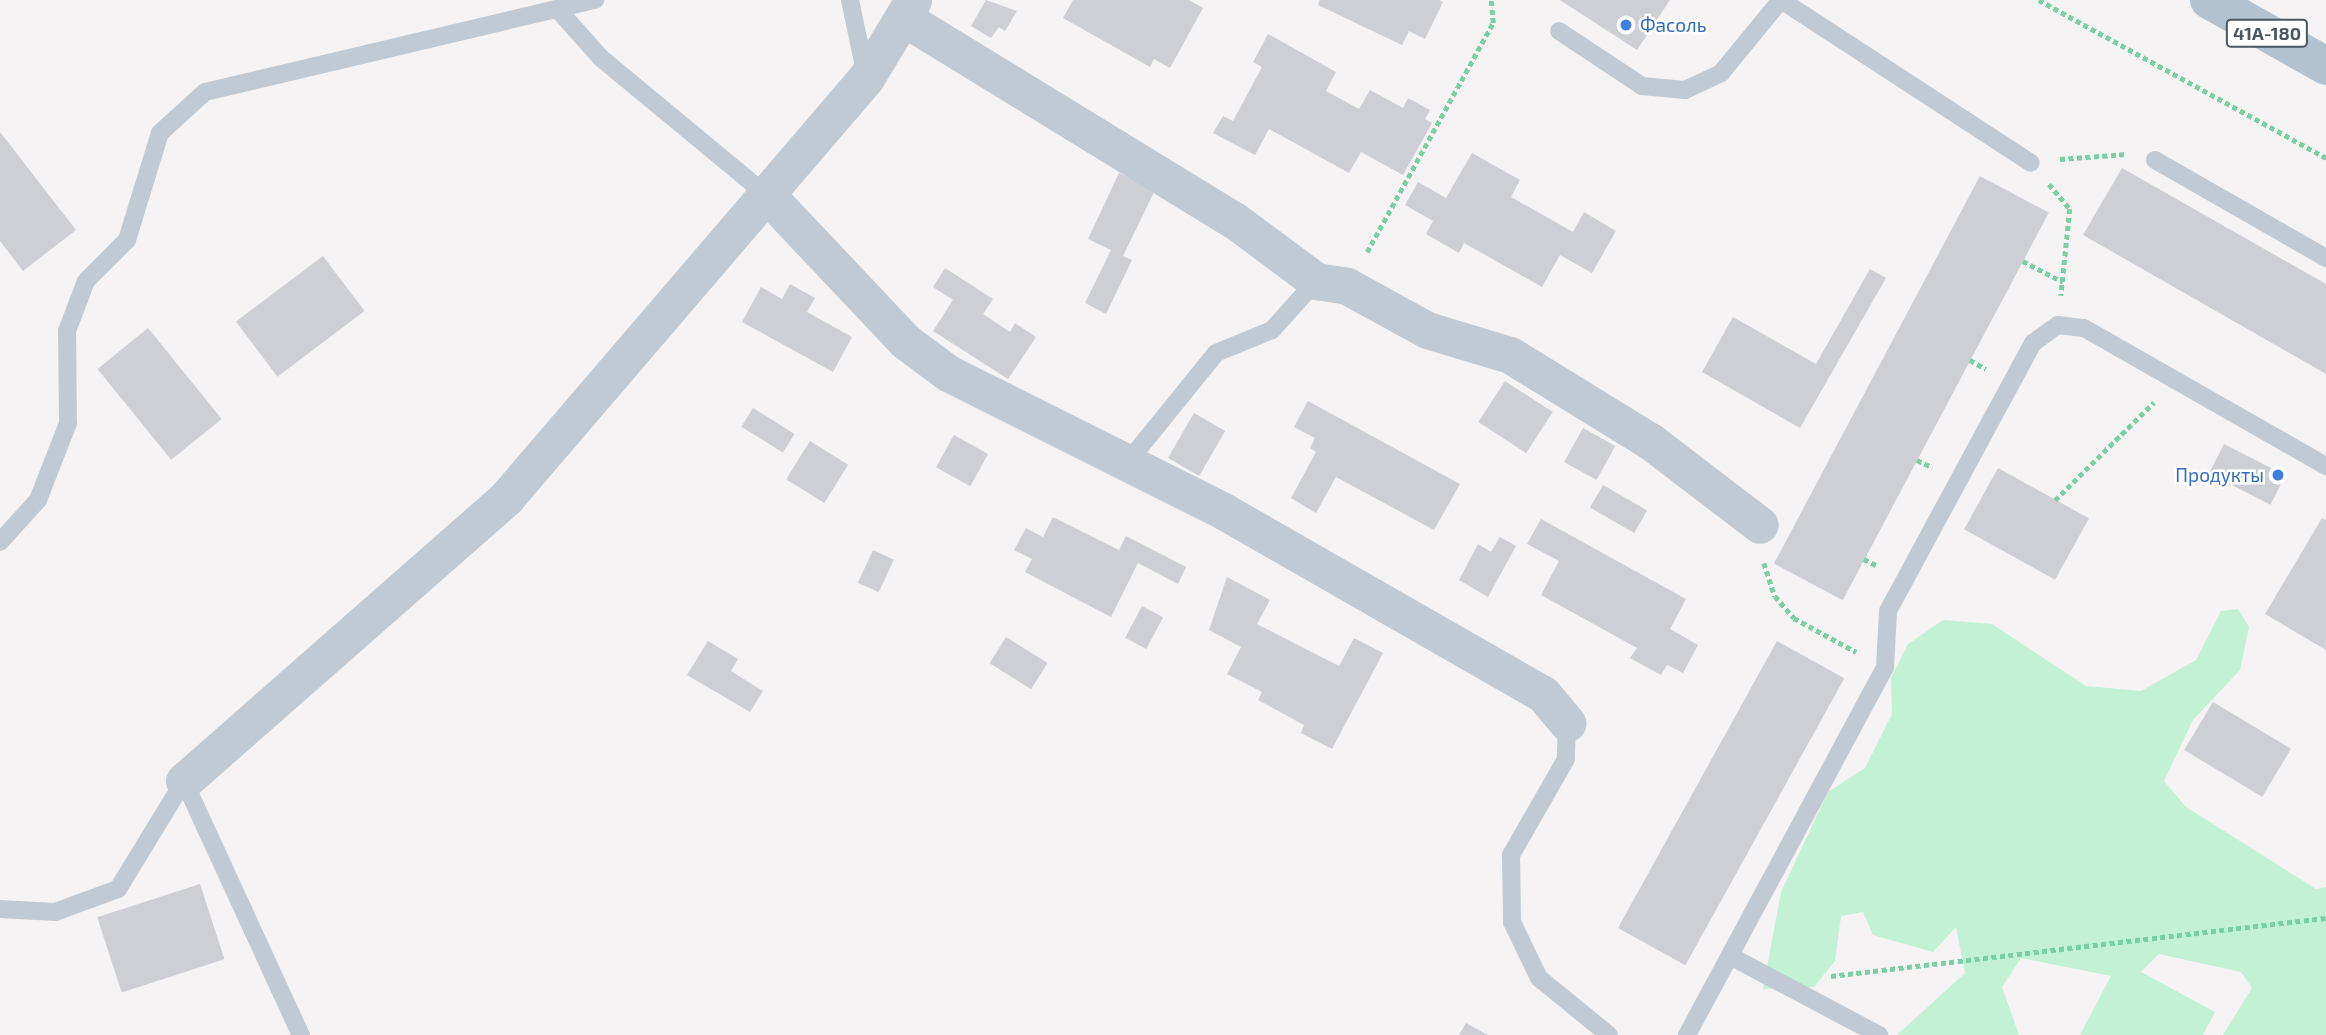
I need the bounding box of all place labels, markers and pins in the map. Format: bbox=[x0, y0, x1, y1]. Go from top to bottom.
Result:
place label: Фасоль bbox=[1640, 14, 1706, 36]
marker: Фасоль bbox=[1618, 17, 1634, 33]
place label: Продукты bbox=[2175, 464, 2264, 486]
marker: Продукты bbox=[2270, 467, 2286, 483]

